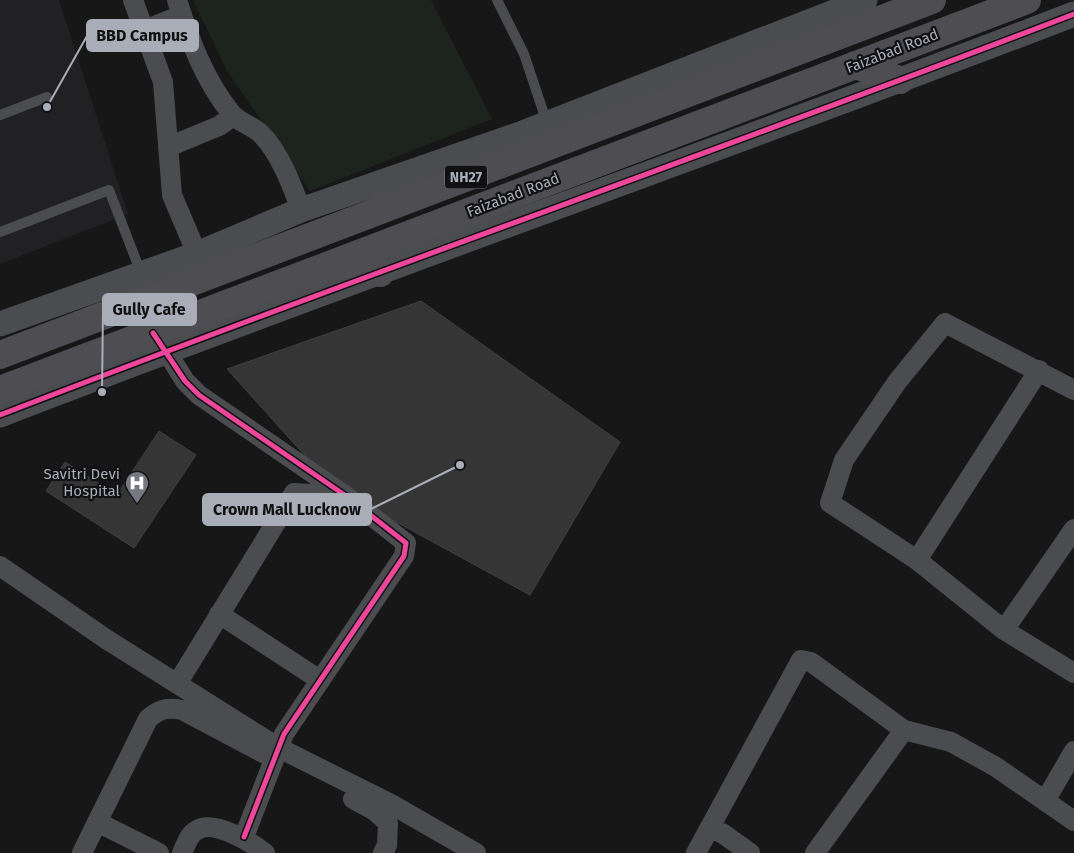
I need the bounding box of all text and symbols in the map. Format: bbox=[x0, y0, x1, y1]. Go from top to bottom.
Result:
callout: BBD Campus bbox=[87, 20, 198, 51]
street label: Faizabad Road bbox=[843, 25, 941, 77]
text: BBD Campus bbox=[96, 26, 188, 45]
road number: NH27 bbox=[445, 166, 487, 188]
street label: Faizabad Road bbox=[464, 169, 562, 221]
callout: Gully Cafe bbox=[103, 294, 196, 325]
text: Gully Cafe bbox=[112, 300, 186, 319]
place label: Savitri Devi Hospital bbox=[43, 465, 121, 500]
hospital icon: Savitri Devi Hospital bbox=[124, 470, 150, 504]
callout: Crown Mall Lucknow bbox=[203, 494, 371, 525]
text: Crown Mall Lucknow bbox=[213, 500, 361, 519]

